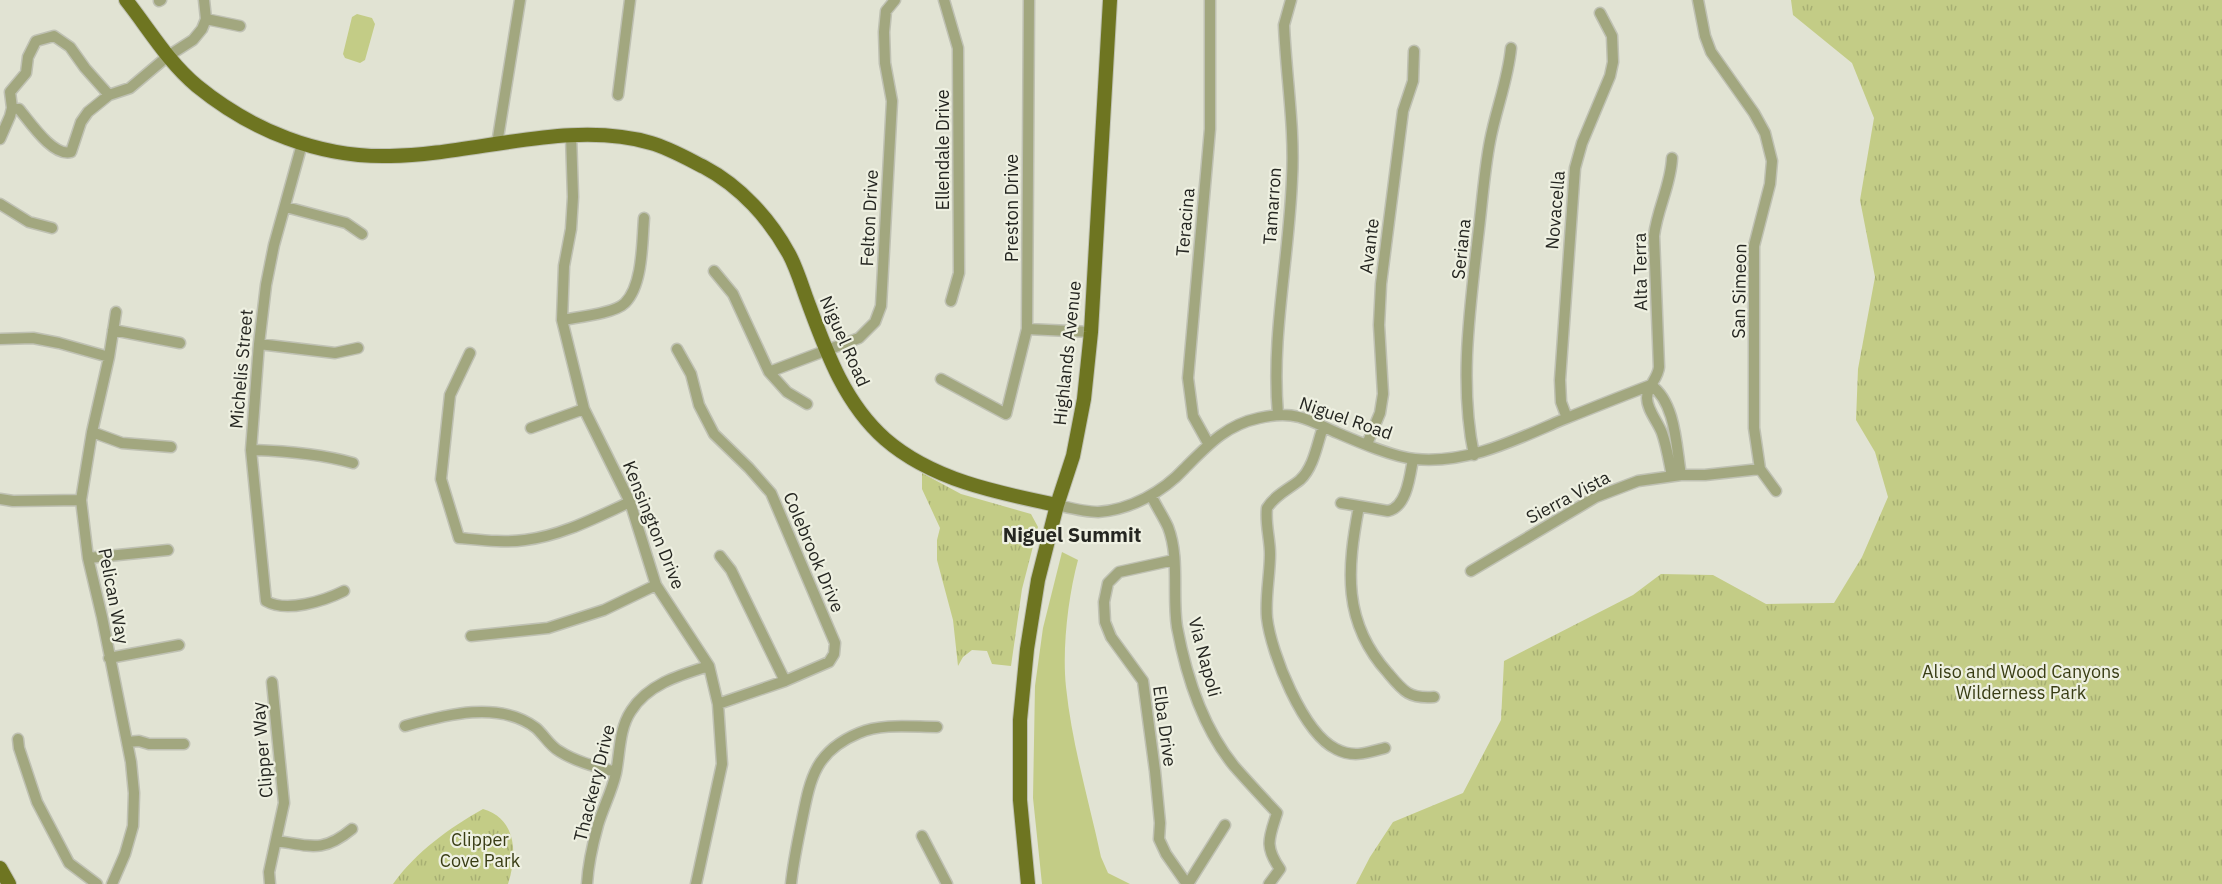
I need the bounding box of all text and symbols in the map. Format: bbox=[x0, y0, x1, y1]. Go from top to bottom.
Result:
street label: Ellendale Drive bbox=[931, 89, 954, 211]
street label: Preston Drive bbox=[1000, 154, 1023, 262]
street label: Tamarron bbox=[1258, 167, 1286, 245]
street label: Felton Drive bbox=[855, 169, 883, 267]
street label: Novacella bbox=[1540, 169, 1570, 250]
street label: Teracina bbox=[1171, 186, 1199, 257]
street label: Avante bbox=[1354, 217, 1384, 275]
street label: Seriana bbox=[1446, 217, 1476, 280]
street label: Alta Terra bbox=[1628, 232, 1652, 311]
street label: San Simeon bbox=[1727, 243, 1751, 339]
street label: Highlands Avenue bbox=[1048, 279, 1086, 426]
street label: Niguel Road bbox=[815, 292, 875, 390]
street label: Michelis Street bbox=[224, 308, 258, 430]
street label: Niguel Road bbox=[1296, 391, 1396, 445]
street label: Kensington Drive bbox=[618, 457, 690, 593]
street label: Sierra Vista bbox=[1522, 465, 1614, 529]
street label: Colebrook Drive bbox=[778, 488, 850, 616]
district label: Niguel Summit bbox=[1003, 521, 1141, 548]
street label: Pelican Way bbox=[93, 546, 135, 646]
street label: Via Napoli bbox=[1183, 615, 1227, 699]
park label: Aliso and Wood Canyons Wilderness Park bbox=[1922, 660, 2120, 704]
street label: Elba Drive bbox=[1148, 684, 1182, 768]
street label: Clipper Way bbox=[246, 701, 278, 799]
street label: Thackery Drive bbox=[568, 722, 620, 844]
park label: Clipper Cove Park bbox=[440, 828, 521, 872]

